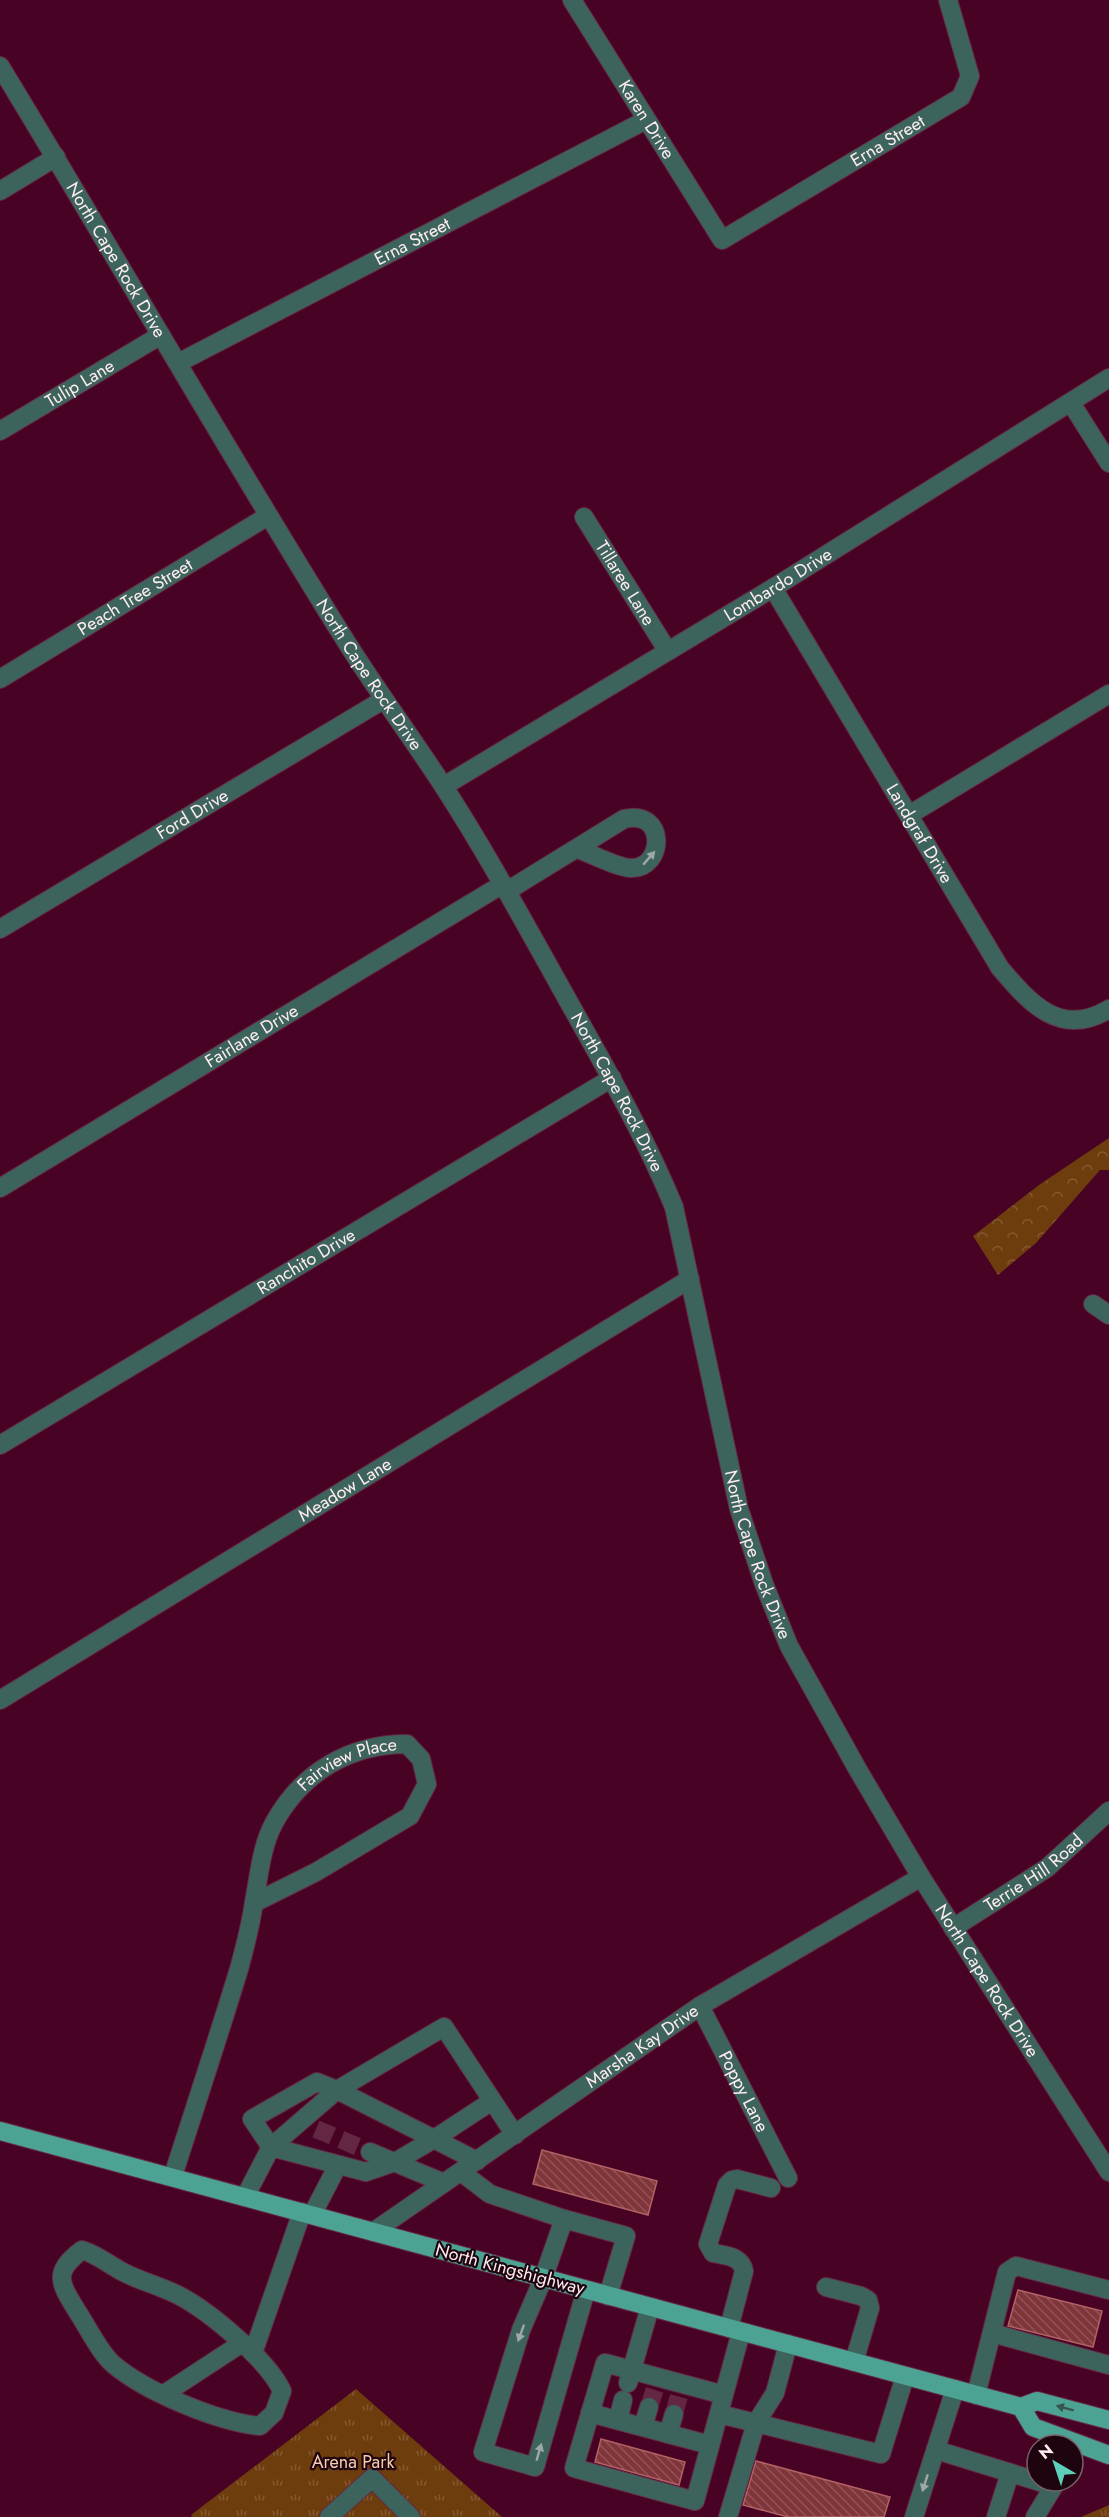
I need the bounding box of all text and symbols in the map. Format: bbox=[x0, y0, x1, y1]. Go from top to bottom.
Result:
street label: Karen Drive bbox=[612, 75, 681, 164]
street label: Erna Street bbox=[845, 108, 930, 173]
street label: North Cape Rock Drive bbox=[60, 177, 173, 343]
street label: Erna Street bbox=[370, 210, 456, 272]
street label: Tulip Lane bbox=[40, 353, 119, 414]
street label: Tillaree Lane bbox=[589, 536, 662, 631]
street label: Lombardo Drive bbox=[719, 541, 837, 628]
street label: Peach Tree Street bbox=[72, 552, 198, 642]
street label: North Cape Rock Drive bbox=[310, 594, 429, 756]
street label: Landgraf Drive bbox=[880, 779, 960, 888]
street label: Ford Drive bbox=[151, 782, 233, 846]
one-way arrow bbox=[642, 850, 655, 865]
street label: Fairlane Drive bbox=[200, 998, 303, 1074]
street label: North Cape Rock Drive bbox=[564, 1008, 670, 1176]
street label: Ranchito Drive bbox=[252, 1222, 360, 1301]
street label: Meadow Lane bbox=[293, 1451, 397, 1528]
street label: North Cape Rock Drive bbox=[718, 1468, 798, 1643]
street label: Fairview Place bbox=[291, 1731, 398, 1797]
street label: Terrie Hill Road bbox=[979, 1828, 1089, 1918]
street label: North Cape Rock Drive bbox=[929, 1899, 1046, 2062]
street label: Marsha Kay Drive bbox=[580, 1998, 704, 2094]
street label: Poppy Lane bbox=[712, 2046, 775, 2137]
street label: North Kingshighway bbox=[433, 2237, 588, 2301]
one-way arrow bbox=[515, 2324, 525, 2342]
one-way arrow bbox=[1055, 2403, 1074, 2413]
north arrow bbox=[1025, 2433, 1085, 2493]
text: N bbox=[1034, 2439, 1058, 2465]
one-way arrow bbox=[535, 2443, 544, 2461]
park label: Arena Park bbox=[312, 2449, 394, 2475]
one-way arrow bbox=[920, 2474, 929, 2492]

